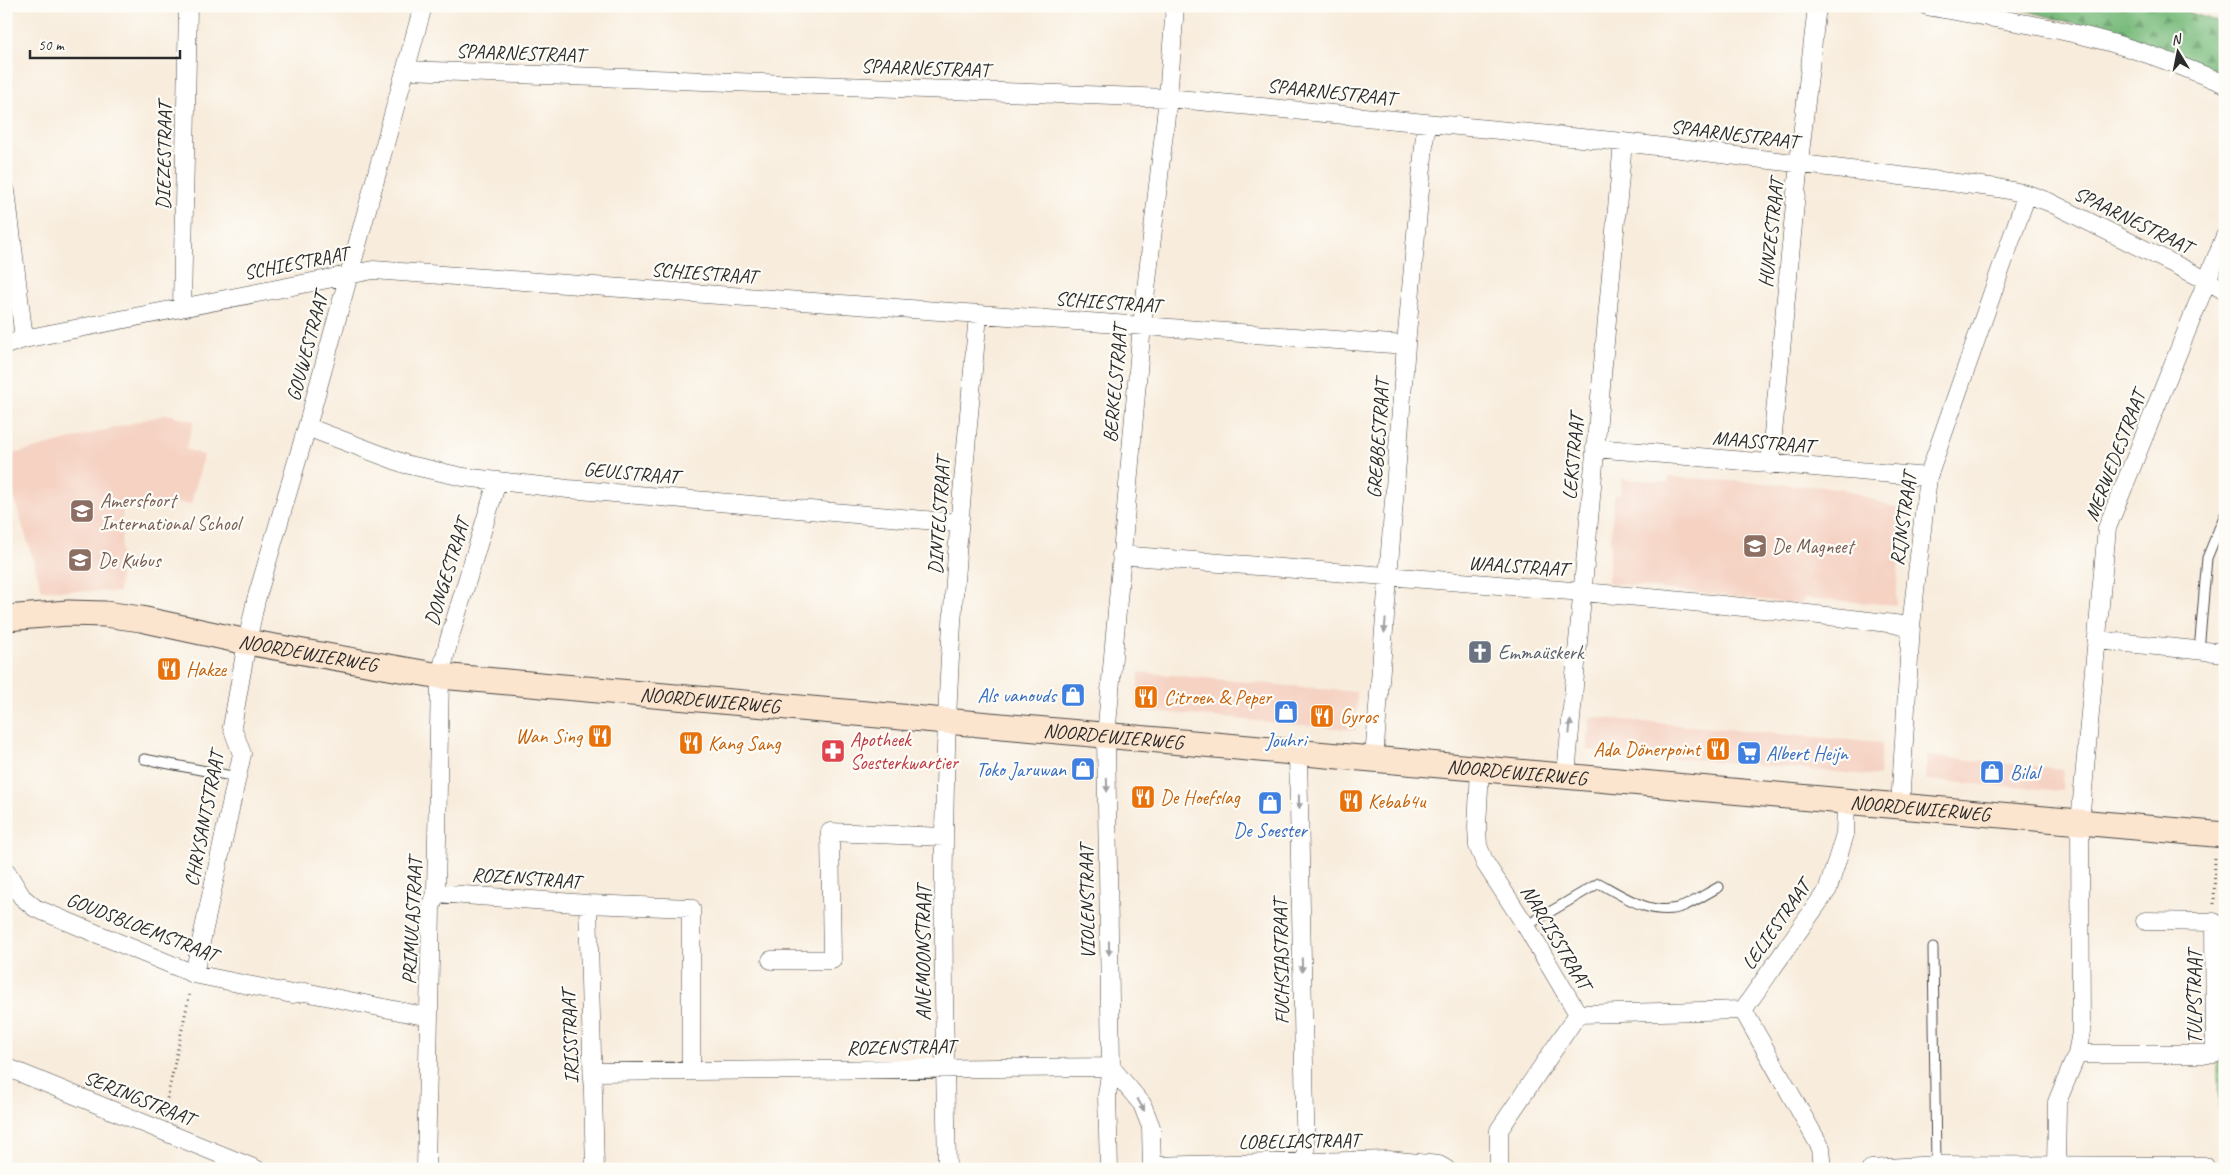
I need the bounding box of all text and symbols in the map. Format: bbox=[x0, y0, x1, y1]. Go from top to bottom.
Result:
scale bar bbox=[30, 28, 180, 60]
north arrow bbox=[2154, 28, 2204, 78]
text: N bbox=[2170, 30, 2184, 49]
text: 50 m bbox=[38, 36, 65, 55]
street label: SPAARNESTRAAT bbox=[456, 38, 589, 68]
street label: SPAARNESTRAAT bbox=[861, 53, 994, 83]
street label: SPAARNESTRAAT bbox=[1266, 73, 1401, 112]
street label: DIEZESTRAAT bbox=[151, 97, 178, 210]
street label: SPAARNESTRAAT bbox=[1669, 114, 1804, 155]
street label: HUNZESTRAAT bbox=[1753, 174, 1790, 289]
street label: SPAARNESTRAAT bbox=[2070, 181, 2200, 261]
street label: SCHIESTRAAT bbox=[242, 240, 354, 285]
street label: SCHIESTRAAT bbox=[650, 257, 762, 289]
street label: GOUWESTRAAT bbox=[281, 285, 335, 404]
street label: SCHIESTRAAT bbox=[1054, 286, 1166, 318]
street label: BERKELSTRAAT bbox=[1097, 320, 1133, 444]
street label: GREBBESTRAAT bbox=[1361, 374, 1395, 499]
street label: MERWEDESTRAAT bbox=[2079, 383, 2153, 525]
street label: LEKSTRAAT bbox=[1557, 408, 1590, 501]
street label: MAASSTRAAT bbox=[1712, 425, 1819, 459]
street label: DINTELSTRAAT bbox=[922, 452, 956, 575]
street label: GEULSTRAAT bbox=[583, 456, 684, 490]
street label: RIJNSTRAAT bbox=[1884, 467, 1922, 567]
place label: Amersfoort International School bbox=[100, 488, 244, 536]
school or university icon: Amersfoort International School bbox=[69, 498, 95, 524]
street label: DONGESTRAAT bbox=[419, 512, 476, 628]
school or university icon: De Magneet bbox=[1742, 533, 1768, 559]
place label: De Magneet bbox=[1772, 534, 1857, 559]
school or university icon: De Kubus bbox=[67, 547, 93, 573]
place label: De Kubus bbox=[98, 548, 163, 573]
street label: WAALSTRAAT bbox=[1468, 550, 1573, 582]
one-way arrow bbox=[1381, 618, 1389, 634]
street label: NOORDEWIERWEG bbox=[236, 628, 381, 678]
church icon: Emmaüskerk bbox=[1467, 639, 1493, 665]
place label: Emmaüskerk bbox=[1498, 640, 1585, 665]
restaurant icon: Hakze bbox=[156, 656, 182, 682]
place label: Hakze bbox=[186, 657, 228, 682]
street label: NOORDEWIERWEG bbox=[639, 681, 783, 719]
shop icon: Als vanouds bbox=[1060, 682, 1086, 708]
place label: Als vanouds bbox=[977, 683, 1058, 708]
restaurant icon: Citroen & Peper bbox=[1133, 684, 1159, 710]
place label: Citroen & Peper bbox=[1164, 685, 1273, 710]
shop icon: Jouhri bbox=[1273, 699, 1299, 725]
restaurant icon: Gyros bbox=[1309, 703, 1335, 729]
place label: Gyros bbox=[1340, 704, 1380, 729]
street label: NOORDEWIERWEG bbox=[1042, 717, 1186, 755]
one-way arrow bbox=[1566, 718, 1574, 734]
restaurant icon: Wan Sing bbox=[587, 723, 613, 749]
place label: Wan Sing bbox=[515, 724, 584, 749]
place label: Apotheek Soesterkwartier bbox=[850, 727, 960, 775]
place label: Jouhri bbox=[1265, 728, 1309, 753]
restaurant icon: Kang Sang bbox=[678, 730, 704, 756]
place label: Kang Sang bbox=[708, 731, 782, 756]
restaurant icon: Ada Dönerpoint bbox=[1705, 736, 1731, 762]
place label: Ada Dönerpoint bbox=[1593, 737, 1702, 762]
pharmacy icon: Apotheek Soesterkwartier bbox=[820, 738, 846, 764]
supermarket icon: Albert Heijn bbox=[1736, 740, 1762, 766]
place label: Albert Heijn bbox=[1766, 741, 1849, 766]
street label: CHRYSANTSTRAAT bbox=[179, 745, 230, 888]
street label: NOORDEWIERWEG bbox=[1446, 753, 1590, 791]
shop icon: Toko Jaruwan bbox=[1070, 756, 1096, 782]
place label: Toko Jaruwan bbox=[976, 757, 1067, 782]
shop icon: Bilal bbox=[1979, 759, 2005, 785]
place label: Bilal bbox=[2010, 760, 2043, 785]
one-way arrow bbox=[1103, 778, 1111, 794]
restaurant icon: De Hoefslag bbox=[1130, 784, 1156, 810]
place label: De Hoefslag bbox=[1160, 785, 1241, 810]
restaurant icon: Kebab4u bbox=[1338, 788, 1364, 814]
place label: Kebab4u bbox=[1368, 789, 1427, 814]
street label: NOORDEWIERWEG bbox=[1849, 789, 1993, 827]
shop icon: De Soester bbox=[1257, 790, 1283, 816]
one-way arrow bbox=[1295, 794, 1303, 810]
place label: De Soester bbox=[1233, 818, 1309, 843]
street label: VIOLENSTRAAT bbox=[1073, 841, 1100, 959]
street label: PRIMULASTRAAT bbox=[396, 852, 428, 985]
street label: ROZENSTRAAT bbox=[471, 862, 585, 895]
street label: LELIESTRAAT bbox=[1736, 872, 1819, 974]
street label: NARCISSTRAAT bbox=[1515, 880, 1599, 998]
street label: ANEMOONSTRAAT bbox=[911, 881, 936, 1021]
street label: GOUDSBLOEMSTRAAT bbox=[63, 887, 225, 969]
street label: FUCHSIASTRAAT bbox=[1267, 894, 1295, 1025]
one-way arrow bbox=[1105, 940, 1113, 956]
street label: TULPSTRAAT bbox=[2182, 946, 2207, 1044]
one-way arrow bbox=[1298, 957, 1306, 973]
street label: IRISSTRAAT bbox=[556, 985, 584, 1084]
street label: ROZENSTRAAT bbox=[846, 1033, 959, 1060]
street label: SERINGSTRAAT bbox=[80, 1065, 202, 1133]
one-way arrow bbox=[1137, 1097, 1145, 1112]
street label: LOBELIASTRAAT bbox=[1238, 1127, 1364, 1155]

